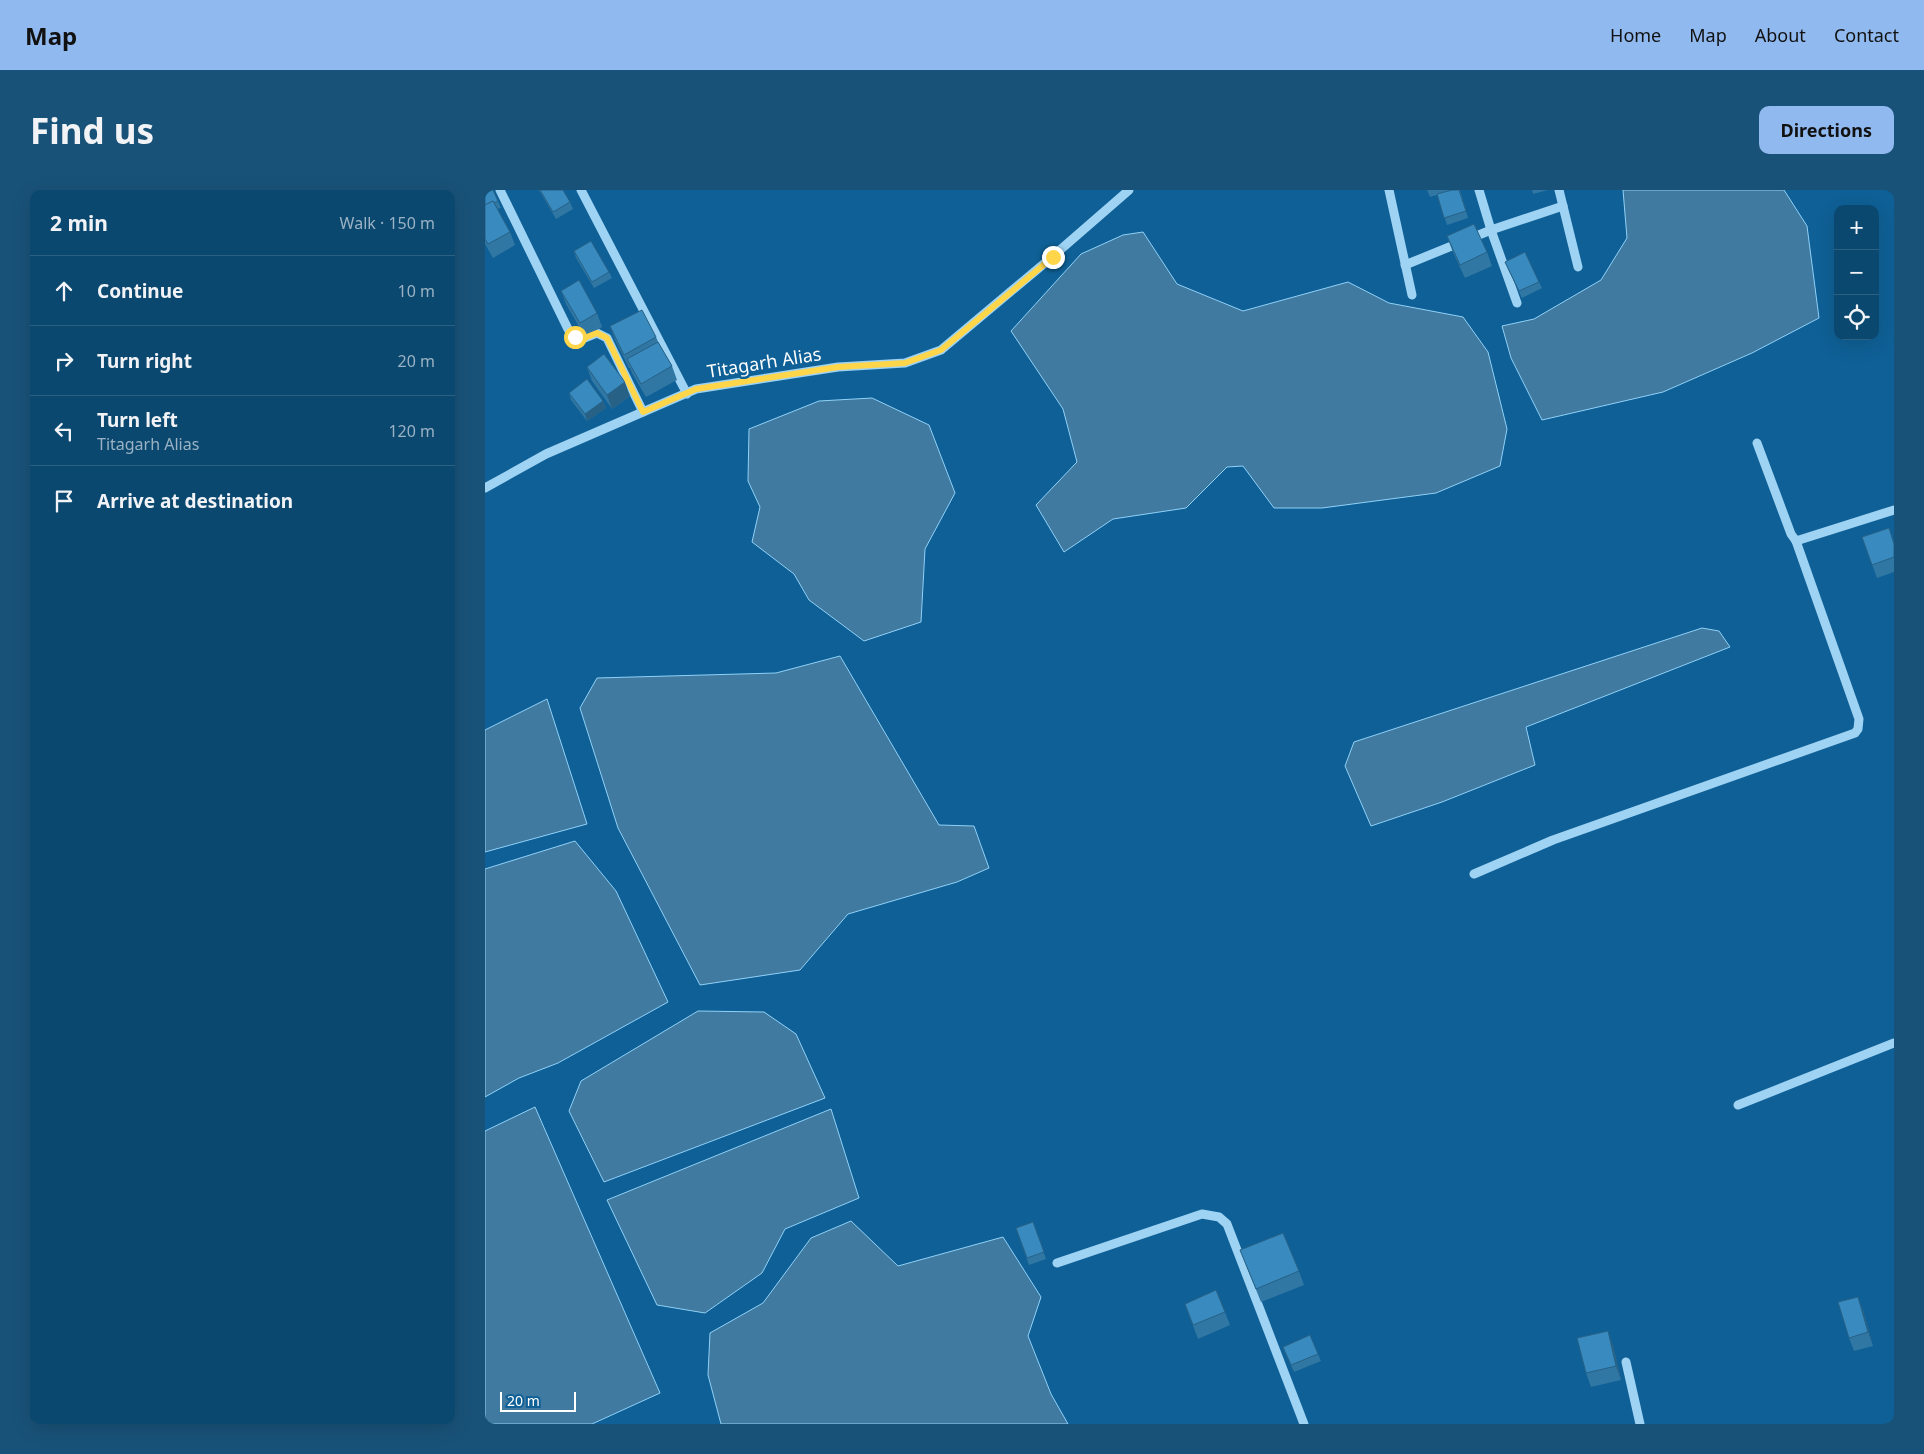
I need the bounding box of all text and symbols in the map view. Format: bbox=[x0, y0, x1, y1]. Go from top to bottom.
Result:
text: Map bbox=[25, 19, 77, 52]
text: Home bbox=[1610, 23, 1661, 47]
text: Map bbox=[1689, 23, 1727, 47]
text: About bbox=[1755, 23, 1806, 47]
text: Contact bbox=[1834, 23, 1899, 47]
button: Directions bbox=[1759, 106, 1894, 154]
text: Find us bbox=[30, 107, 154, 154]
map controls bbox=[1834, 205, 1879, 340]
button: + bbox=[1834, 205, 1879, 250]
text: 2 min bbox=[50, 209, 108, 237]
text: Walk · 150 m bbox=[340, 212, 435, 234]
route end bbox=[1042, 246, 1065, 269]
button: − bbox=[1834, 250, 1879, 295]
icon: ahead bbox=[50, 277, 78, 305]
text: Continue bbox=[97, 278, 183, 304]
text: 10 m bbox=[398, 280, 435, 302]
button: locate bbox=[1834, 295, 1879, 340]
route start bbox=[564, 326, 587, 349]
street label: Titagarh Alias bbox=[705, 341, 823, 383]
icon: right bbox=[50, 347, 78, 375]
text: Turn right bbox=[97, 348, 192, 374]
text: 20 m bbox=[398, 350, 435, 372]
text: Turn left bbox=[97, 407, 178, 433]
icon: left bbox=[50, 417, 78, 445]
text: 120 m bbox=[388, 420, 435, 442]
text: Titagarh Alias bbox=[97, 433, 199, 455]
icon: arrive bbox=[50, 487, 78, 515]
text: Arrive at destination bbox=[97, 488, 293, 514]
scale bar bbox=[500, 1389, 576, 1412]
text: 20 m bbox=[507, 1391, 540, 1410]

